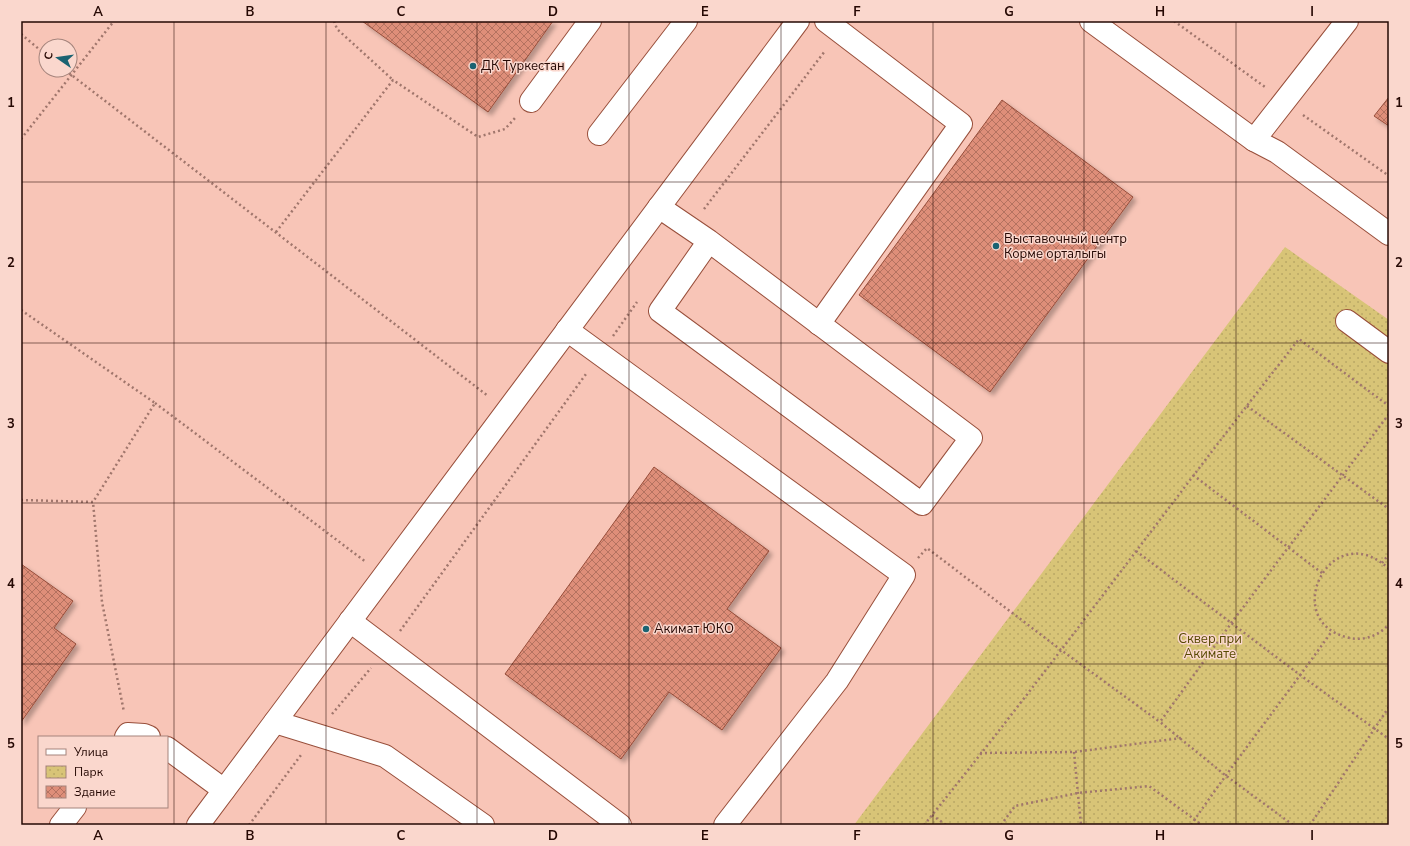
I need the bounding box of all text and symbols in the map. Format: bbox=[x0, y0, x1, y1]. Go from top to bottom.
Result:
text: A bbox=[93, 3, 103, 21]
text: B bbox=[246, 3, 255, 21]
text: C bbox=[397, 3, 406, 21]
text: D bbox=[548, 3, 558, 21]
text: E bbox=[701, 3, 709, 21]
text: F bbox=[853, 3, 861, 21]
text: G bbox=[1004, 3, 1014, 21]
text: H bbox=[1155, 3, 1165, 21]
text: I bbox=[1310, 3, 1314, 21]
north arrow bbox=[38, 38, 78, 78]
text: С bbox=[41, 50, 57, 61]
place label: ДК Туркестан bbox=[481, 57, 565, 75]
marker: ДК Туркестан bbox=[468, 61, 478, 71]
text: 1 bbox=[7, 94, 15, 112]
text: 1 bbox=[1395, 94, 1403, 112]
place label: Выставочный центр Корме орталыгы bbox=[1004, 230, 1127, 263]
marker: Выставочный центр Корме орталыгы bbox=[991, 241, 1001, 251]
text: 2 bbox=[7, 254, 15, 272]
text: 2 bbox=[1395, 254, 1403, 272]
text: 3 bbox=[7, 415, 15, 433]
text: 3 bbox=[1395, 415, 1403, 433]
text: 4 bbox=[7, 575, 15, 593]
text: 4 bbox=[1395, 575, 1403, 593]
place label: Акимат ЮКО bbox=[654, 620, 734, 638]
marker: Акимат ЮКО bbox=[641, 624, 651, 634]
park label: Сквер при Акимате bbox=[1178, 630, 1242, 663]
text: 5 bbox=[7, 735, 15, 753]
text: 5 bbox=[1395, 735, 1403, 753]
legend bbox=[38, 736, 168, 808]
text: Улица bbox=[73, 744, 108, 760]
text: Парк bbox=[74, 764, 104, 780]
text: Здание bbox=[74, 784, 116, 800]
text: A bbox=[93, 827, 103, 845]
text: B bbox=[246, 827, 255, 845]
text: C bbox=[397, 827, 406, 845]
text: D bbox=[548, 827, 558, 845]
text: E bbox=[701, 827, 709, 845]
text: F bbox=[853, 827, 861, 845]
text: G bbox=[1004, 827, 1014, 845]
text: H bbox=[1155, 827, 1165, 845]
text: I bbox=[1310, 827, 1314, 845]

